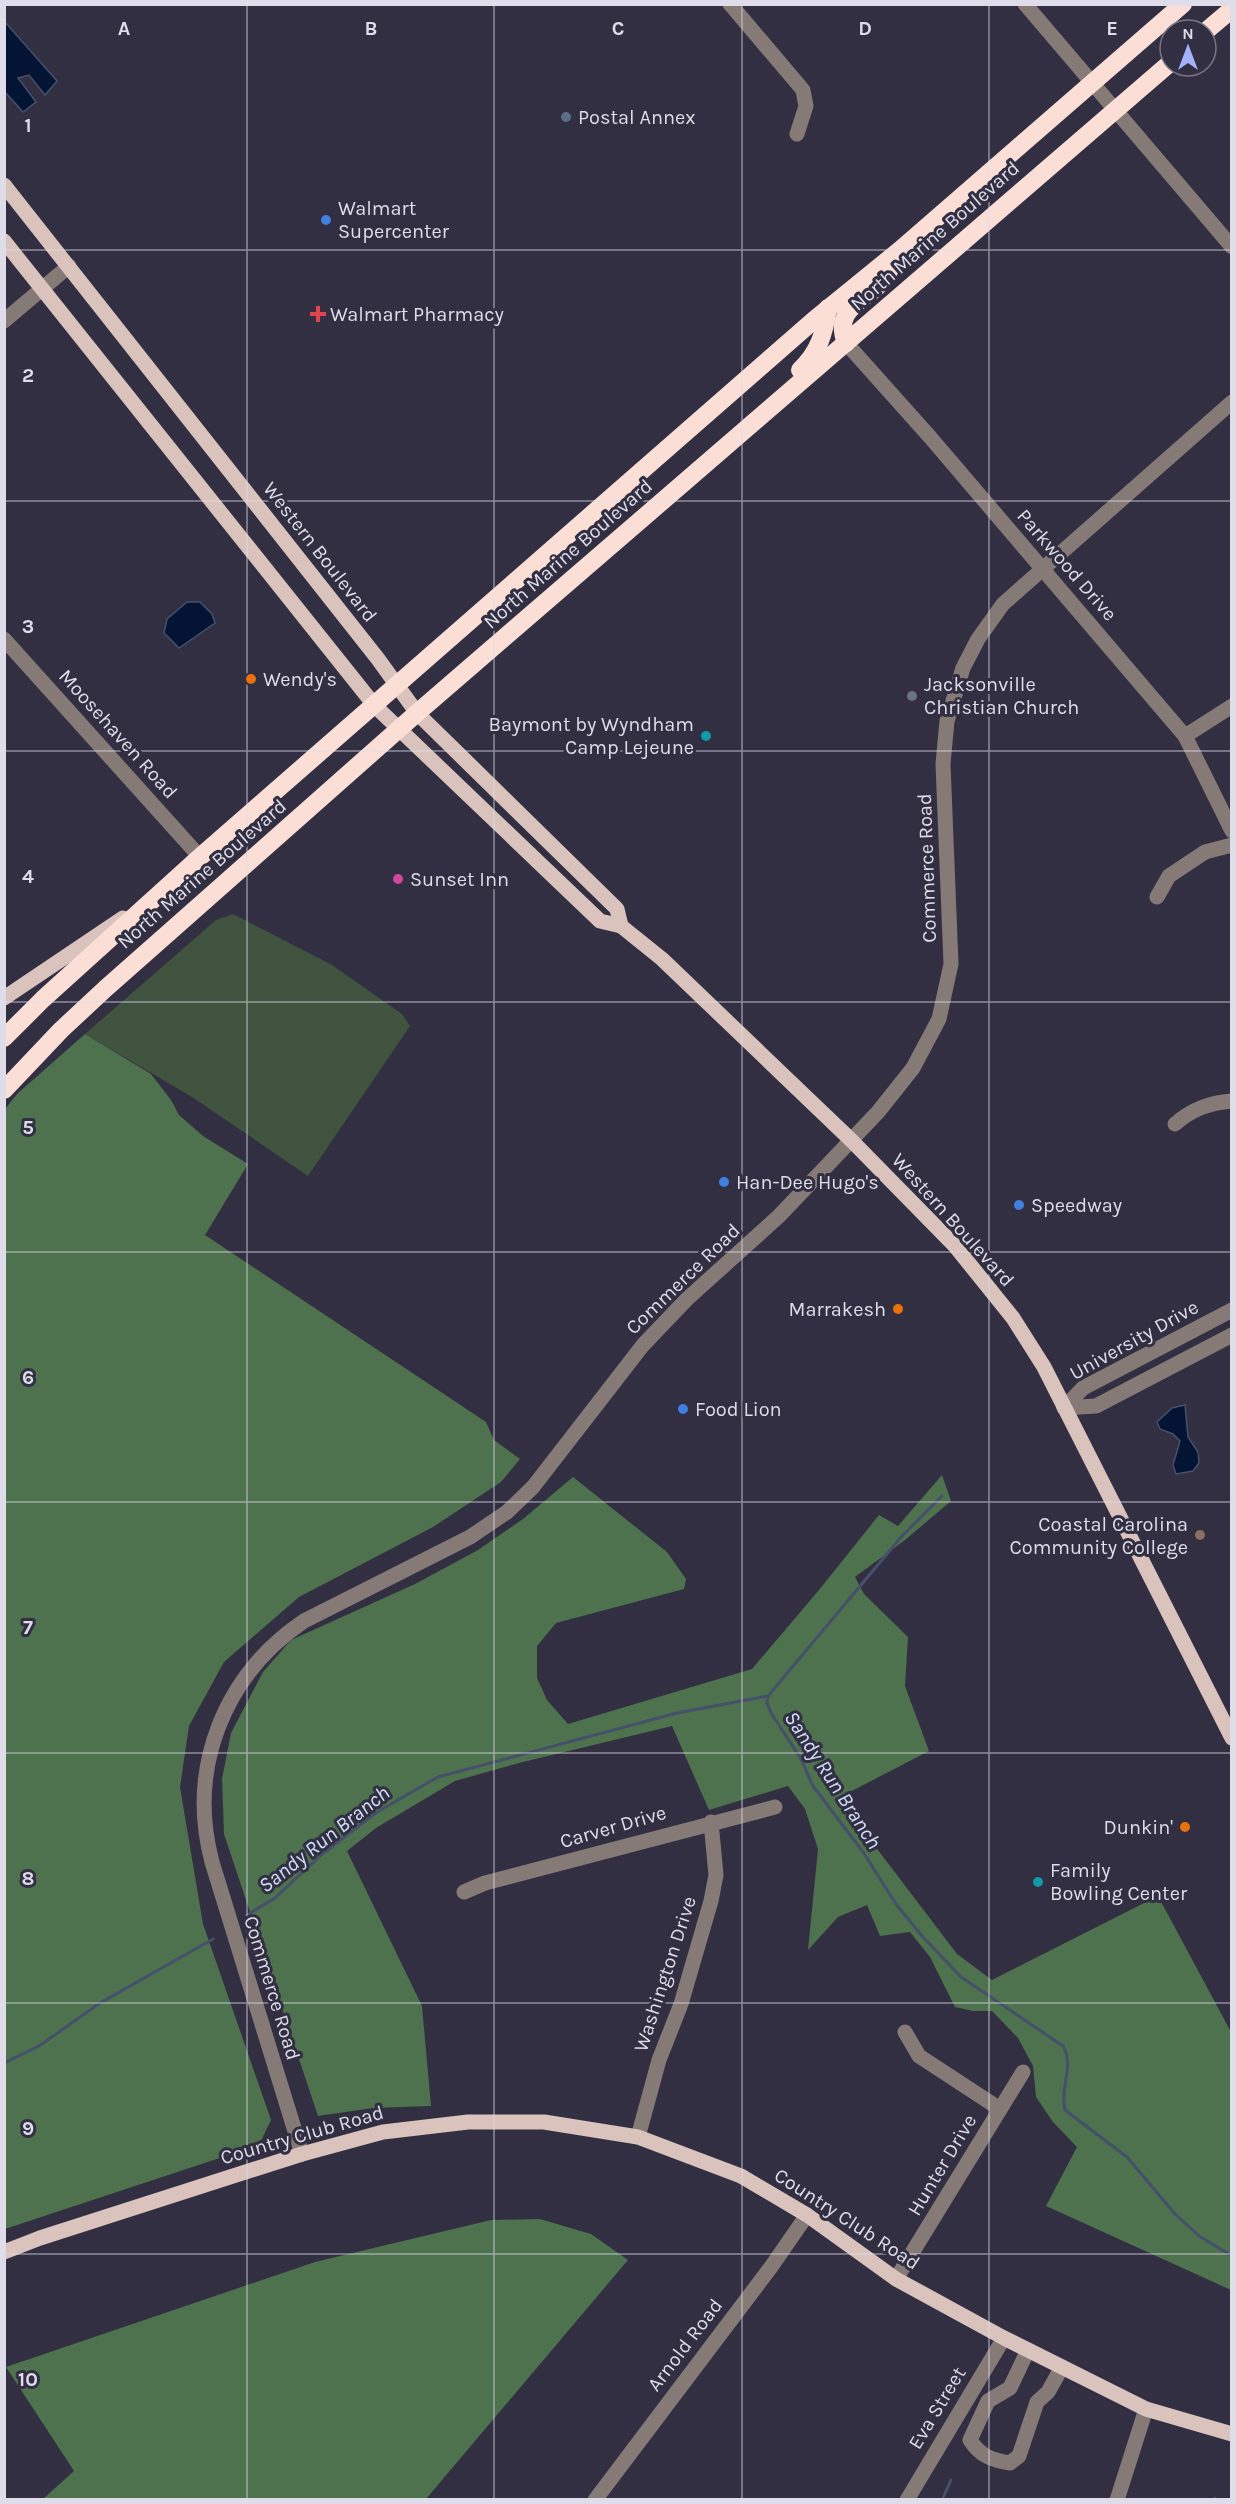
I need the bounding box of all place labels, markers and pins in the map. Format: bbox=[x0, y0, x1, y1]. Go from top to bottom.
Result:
place label: Postal Annex bbox=[578, 106, 696, 129]
marker: Postal Annex bbox=[559, 110, 573, 124]
place label: Walmart Supercenter bbox=[338, 197, 450, 243]
marker: Walmart Supercenter bbox=[319, 213, 333, 227]
place label: Walmart Pharmacy bbox=[330, 303, 504, 326]
marker: Walmart Pharmacy bbox=[311, 307, 325, 321]
place label: Wendy's bbox=[263, 668, 337, 691]
marker: Wendy's bbox=[244, 672, 258, 686]
place label: Jacksonville Christian Church bbox=[924, 673, 1079, 719]
marker: Jacksonville Christian Church bbox=[905, 689, 919, 703]
place label: Baymont by Wyndham Camp Lejeune bbox=[488, 713, 694, 759]
marker: Baymont by Wyndham Camp Lejeune bbox=[699, 729, 713, 743]
place label: Sunset Inn bbox=[410, 868, 509, 891]
marker: Sunset Inn bbox=[391, 872, 405, 886]
place label: Han-Dee Hugo's bbox=[736, 1171, 879, 1194]
marker: Han-Dee Hugo's bbox=[717, 1175, 731, 1189]
place label: Speedway bbox=[1031, 1194, 1122, 1217]
marker: Speedway bbox=[1012, 1198, 1026, 1212]
place label: Marrakesh bbox=[788, 1298, 886, 1321]
marker: Marrakesh bbox=[891, 1302, 905, 1316]
place label: Food Lion bbox=[695, 1398, 782, 1421]
marker: Food Lion bbox=[676, 1402, 690, 1416]
place label: Coastal Carolina Community College bbox=[1009, 1513, 1188, 1559]
marker: Coastal Carolina Community College bbox=[1193, 1528, 1207, 1542]
place label: Dunkin' bbox=[1104, 1816, 1173, 1839]
marker: Dunkin' bbox=[1178, 1820, 1192, 1834]
place label: Family Bowling Center bbox=[1050, 1859, 1188, 1905]
marker: Family Bowling Center bbox=[1031, 1875, 1045, 1889]

